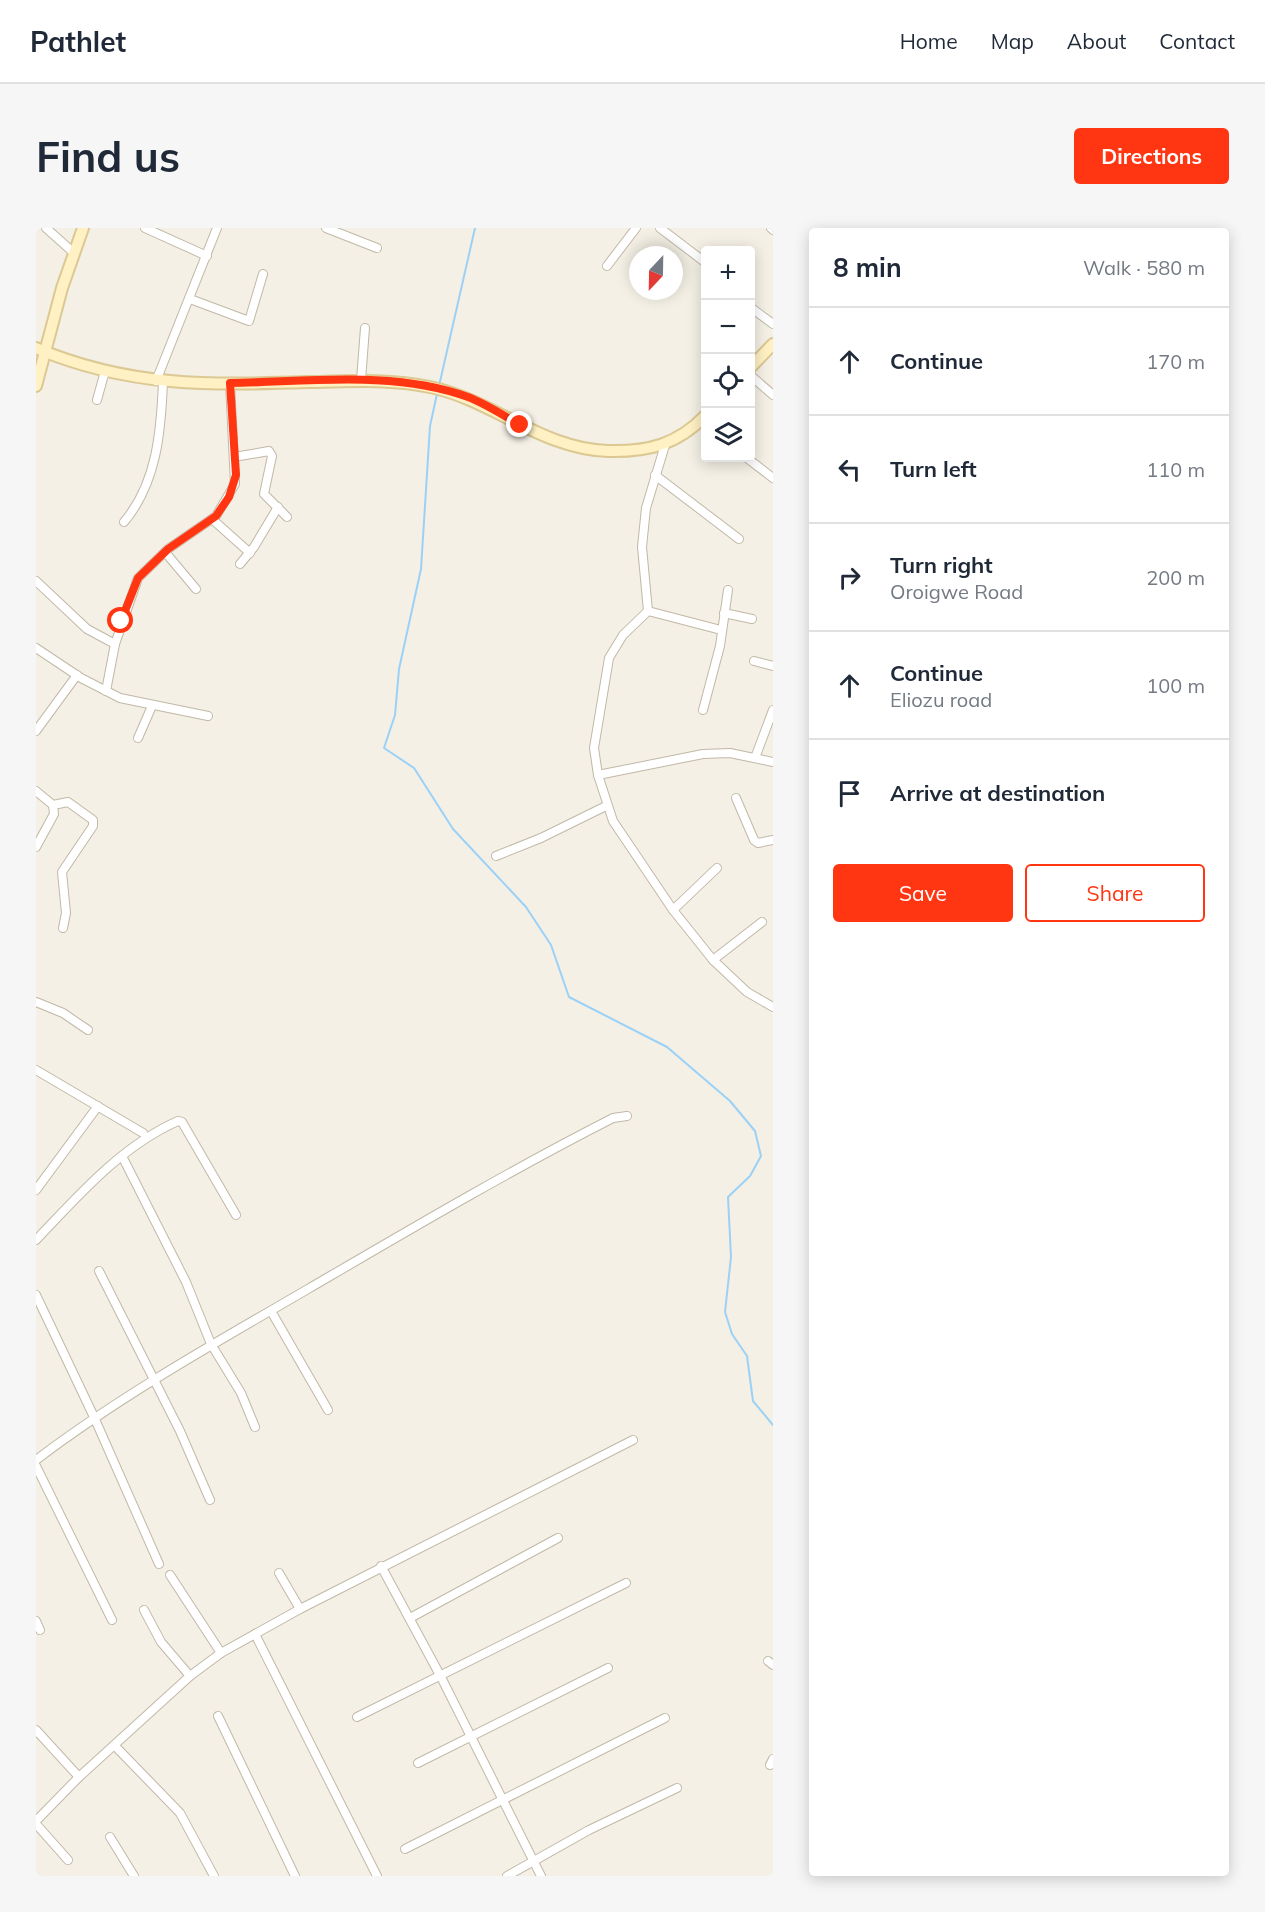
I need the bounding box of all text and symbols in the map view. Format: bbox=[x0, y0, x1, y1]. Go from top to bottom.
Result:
text: Pathlet bbox=[30, 24, 126, 59]
text: Home bbox=[900, 28, 958, 54]
text: Map bbox=[991, 28, 1034, 54]
text: About bbox=[1067, 28, 1126, 54]
text: Contact bbox=[1159, 28, 1235, 54]
button: Directions bbox=[1074, 128, 1229, 184]
text: Find us bbox=[36, 130, 180, 183]
north arrow bbox=[629, 246, 683, 300]
map controls bbox=[701, 246, 755, 462]
button: + bbox=[701, 246, 755, 300]
text: 8 min bbox=[833, 251, 902, 284]
text: Walk · 580 m bbox=[1083, 255, 1205, 280]
button: − bbox=[701, 300, 755, 354]
icon: ahead bbox=[833, 345, 866, 378]
text: Continue bbox=[890, 347, 983, 375]
text: 170 m bbox=[1146, 349, 1205, 374]
button: locate bbox=[701, 354, 755, 408]
button: layers bbox=[701, 408, 755, 462]
route end bbox=[506, 411, 532, 437]
icon: left bbox=[833, 453, 866, 486]
text: Turn left bbox=[890, 455, 977, 483]
text: 110 m bbox=[1146, 457, 1205, 482]
text: Turn right bbox=[890, 551, 993, 579]
icon: right bbox=[833, 561, 866, 594]
text: 200 m bbox=[1146, 565, 1205, 590]
text: Oroigwe Road bbox=[890, 579, 1023, 604]
route start bbox=[107, 607, 133, 633]
text: Continue bbox=[890, 659, 983, 687]
icon: ahead bbox=[833, 669, 866, 702]
text: 100 m bbox=[1146, 673, 1205, 698]
text: Eliozu road bbox=[890, 687, 992, 712]
icon: arrive bbox=[833, 777, 866, 810]
text: Arrive at destination bbox=[890, 779, 1105, 807]
button: Save bbox=[833, 864, 1013, 922]
button: Share bbox=[1025, 864, 1205, 922]

